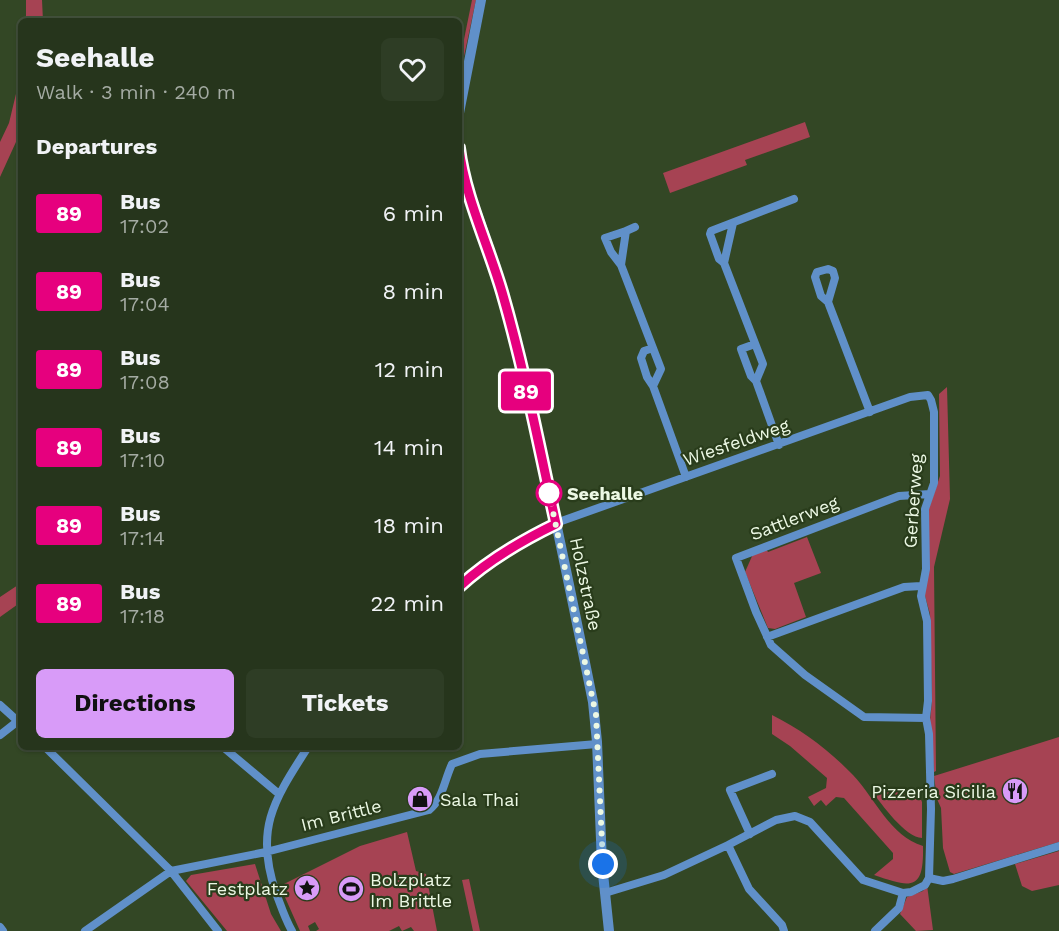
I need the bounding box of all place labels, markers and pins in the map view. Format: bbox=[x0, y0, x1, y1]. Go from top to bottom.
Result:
marker: Seehalle bbox=[536, 480, 562, 506]
place label: Seehalle bbox=[567, 483, 643, 504]
restaurant icon: Pizzeria Sicilia bbox=[1000, 776, 1030, 806]
place label: Pizzeria Sicilia bbox=[871, 781, 996, 802]
shop icon: Sala Thai bbox=[405, 784, 435, 814]
place label: Sala Thai bbox=[440, 789, 519, 810]
place label: Bolzplatz Im Brittle bbox=[370, 869, 452, 911]
place icon: Festplatz bbox=[292, 873, 322, 903]
sports icon: Bolzplatz Im Brittle bbox=[336, 874, 366, 904]
place label: Festplatz bbox=[207, 878, 288, 899]

